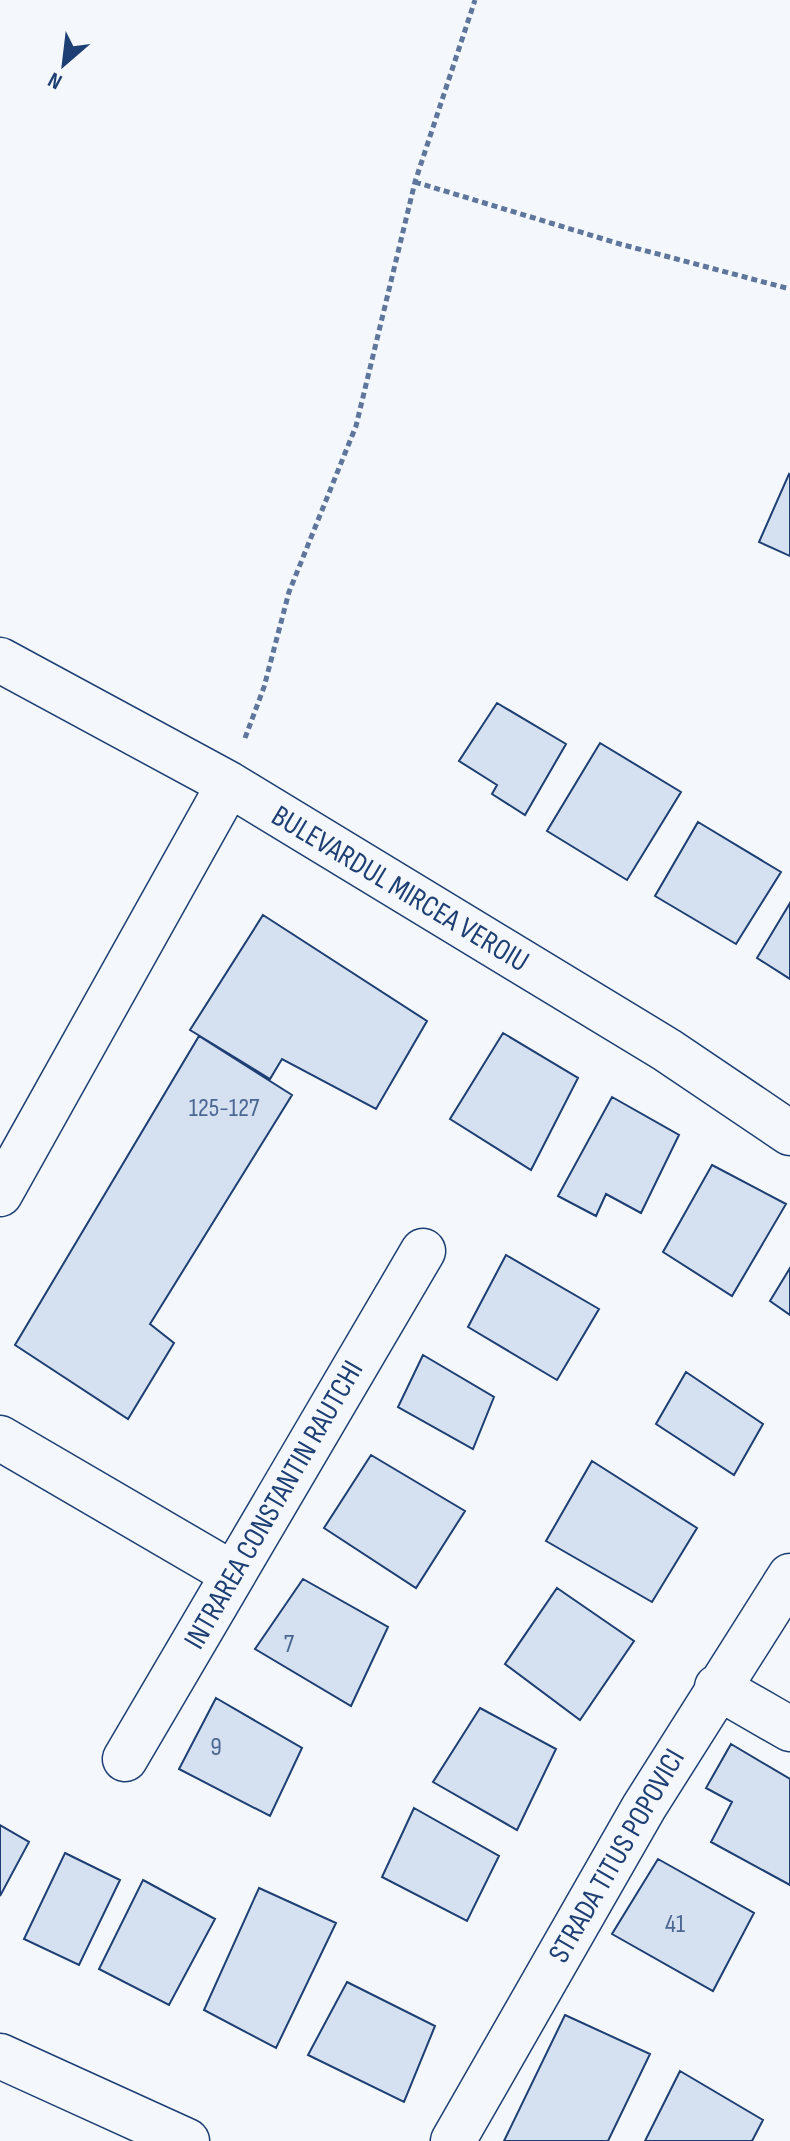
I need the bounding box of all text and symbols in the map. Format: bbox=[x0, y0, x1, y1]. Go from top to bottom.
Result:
north arrow bbox=[24, 24, 104, 104]
text: N bbox=[44, 66, 67, 95]
street label: BULEVARDUL MIRCEA VEROIU bbox=[265, 798, 535, 980]
house number: 125-127 bbox=[189, 1093, 260, 1124]
street label: INTRAREA CONSTANTIN RAUTCHI bbox=[177, 1355, 371, 1655]
house number: 7 bbox=[284, 1629, 295, 1660]
house number: 9 bbox=[210, 1732, 222, 1763]
street label: STRADA TITUS POPOVICI bbox=[541, 1743, 693, 1969]
house number: 41 bbox=[665, 1909, 685, 1940]

